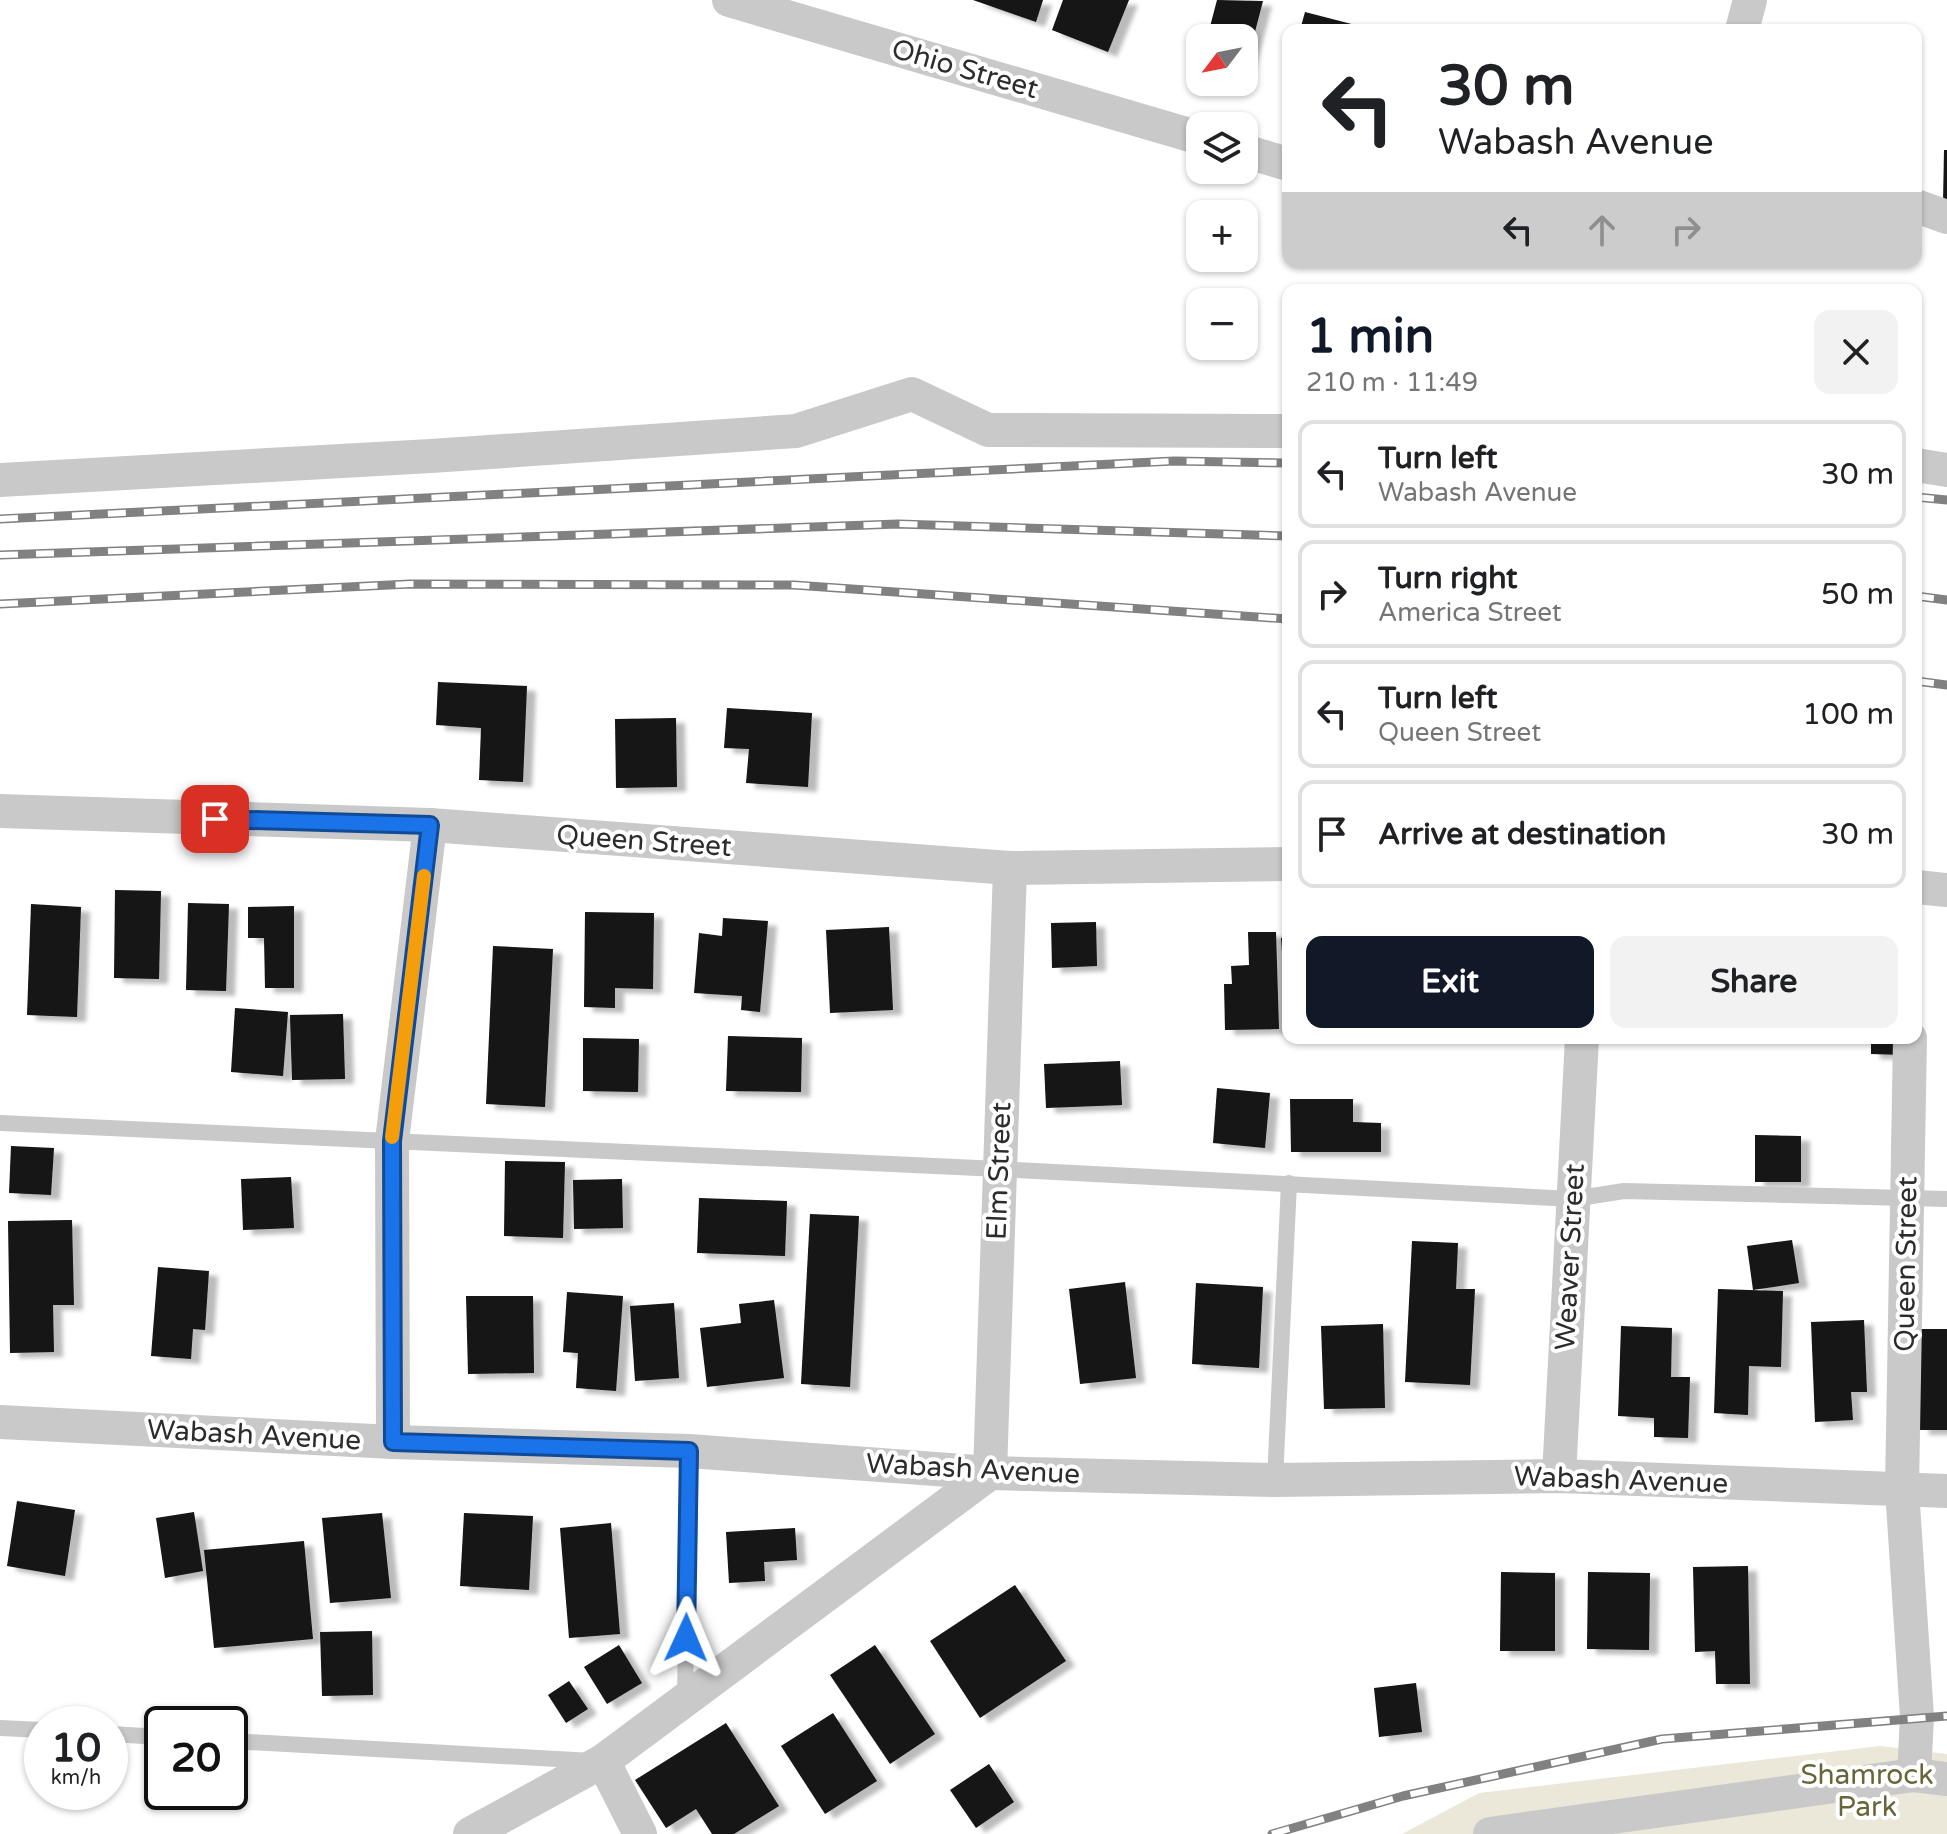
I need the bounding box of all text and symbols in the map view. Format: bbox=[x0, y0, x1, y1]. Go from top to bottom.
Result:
north arrow bbox=[1186, 24, 1258, 96]
map controls bbox=[1186, 24, 1258, 360]
street label: Ohio Street bbox=[888, 32, 1042, 106]
text: 30 m bbox=[1438, 53, 1574, 120]
icon: left bbox=[1306, 56, 1410, 160]
button: layers bbox=[1186, 112, 1258, 184]
text: Wabash Avenue bbox=[1438, 121, 1714, 164]
button: + bbox=[1186, 200, 1258, 272]
icon: left bbox=[1496, 208, 1540, 252]
icon: ahead bbox=[1580, 208, 1624, 252]
icon: right bbox=[1664, 208, 1708, 252]
button: − bbox=[1186, 288, 1258, 360]
text: 1 min bbox=[1306, 308, 1434, 366]
button: close bbox=[1814, 310, 1898, 394]
text: 210 m · 11:49 bbox=[1306, 367, 1478, 398]
text: Turn left bbox=[1378, 440, 1497, 477]
icon: left bbox=[1310, 452, 1354, 496]
text: 30 m bbox=[1821, 456, 1894, 493]
text: Wabash Avenue bbox=[1378, 477, 1577, 508]
text: Turn right bbox=[1378, 560, 1518, 597]
icon: right bbox=[1310, 572, 1354, 616]
text: 50 m bbox=[1821, 576, 1894, 613]
text: America Street bbox=[1378, 597, 1562, 628]
text: Turn left bbox=[1378, 680, 1497, 717]
icon: left bbox=[1310, 692, 1354, 736]
text: 100 m bbox=[1802, 696, 1894, 733]
text: Queen Street bbox=[1378, 717, 1541, 748]
pin bbox=[181, 785, 249, 853]
icon: arrive bbox=[193, 797, 237, 841]
icon: arrive bbox=[1310, 812, 1354, 856]
text: Arrive at destination bbox=[1378, 816, 1666, 853]
text: 30 m bbox=[1821, 816, 1894, 853]
street label: Queen Street bbox=[555, 818, 733, 864]
button: Exit bbox=[1306, 936, 1594, 1028]
button: Share bbox=[1610, 936, 1898, 1028]
street label: Elm Street bbox=[980, 1101, 1018, 1240]
street label: Weaver Street bbox=[1548, 1162, 1592, 1351]
street label: Queen Street bbox=[1887, 1176, 1925, 1352]
street label: Wabash Avenue bbox=[146, 1412, 362, 1458]
street label: Wabash Avenue bbox=[865, 1446, 1081, 1492]
street label: Wabash Avenue bbox=[1513, 1459, 1729, 1501]
position arrow bbox=[644, 1596, 728, 1680]
speed limit sign: 20 bbox=[144, 1706, 248, 1810]
text: 10 bbox=[51, 1724, 101, 1772]
park label: Shamrock Park bbox=[1800, 1758, 1934, 1824]
text: km/h bbox=[51, 1766, 101, 1790]

